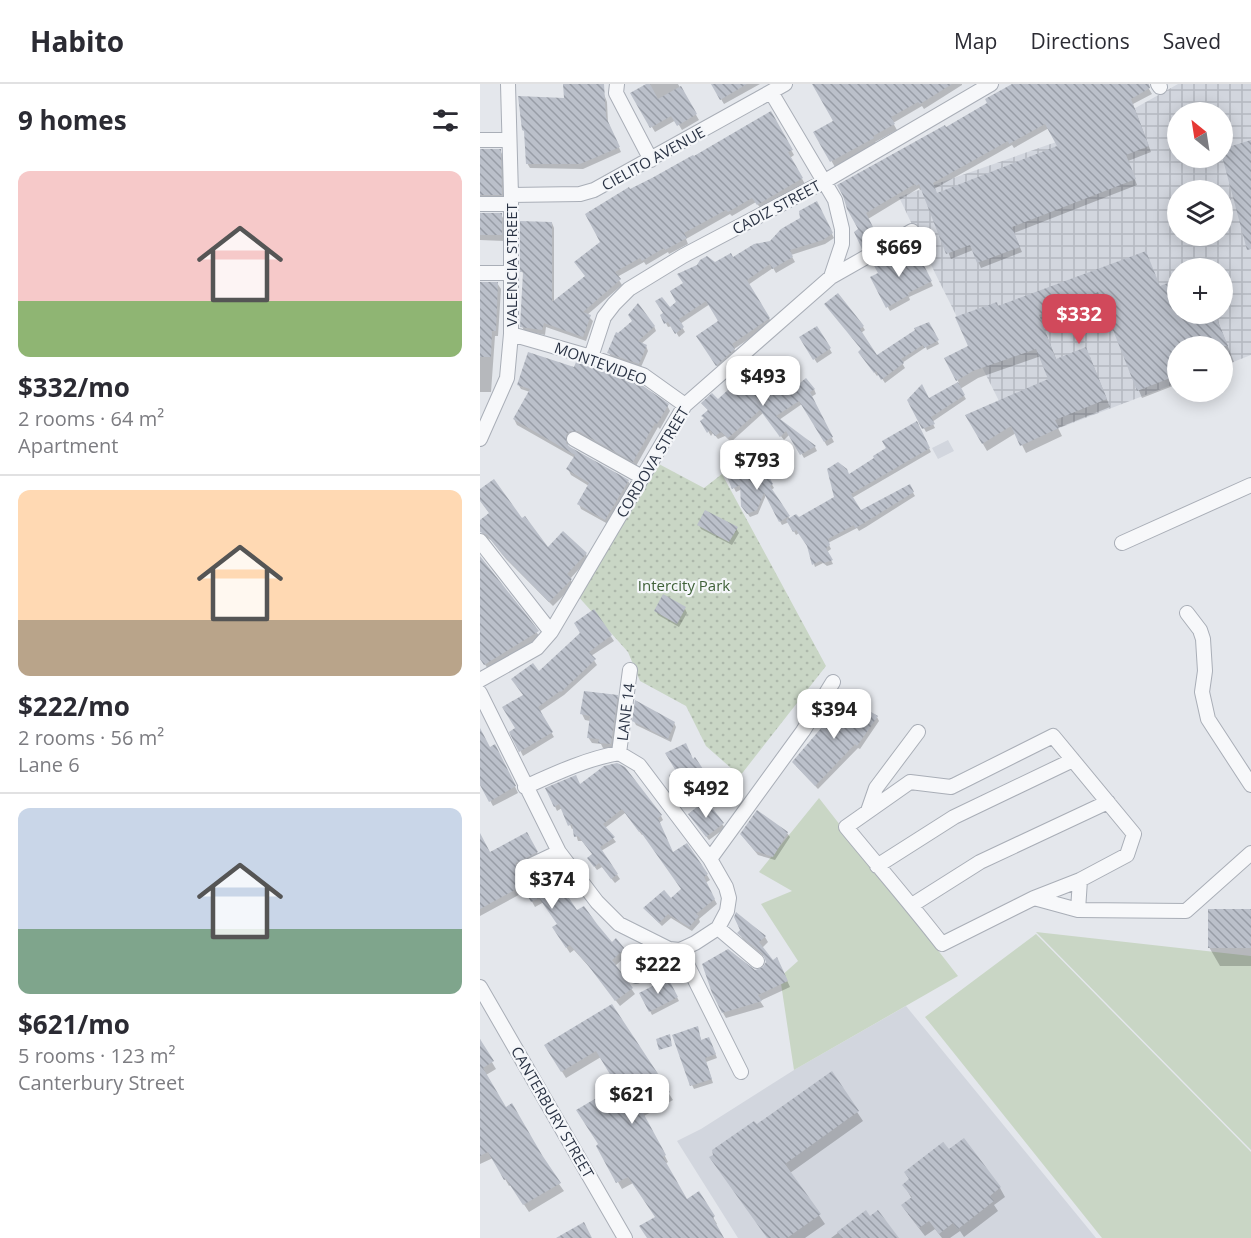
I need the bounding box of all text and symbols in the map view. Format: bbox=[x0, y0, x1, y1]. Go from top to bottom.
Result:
text: Habito bbox=[30, 22, 124, 60]
text: Map bbox=[954, 27, 997, 55]
text: Directions bbox=[1030, 27, 1130, 55]
text: Saved bbox=[1163, 27, 1221, 55]
text: 9 homes bbox=[18, 102, 127, 138]
north arrow bbox=[1167, 102, 1233, 168]
map controls bbox=[1167, 102, 1233, 402]
icon: filters bbox=[429, 104, 462, 137]
street label: CIELITO AVENUE bbox=[598, 121, 708, 195]
street label: CADIZ STREET bbox=[728, 175, 824, 239]
button: layers bbox=[1167, 180, 1233, 246]
street label: VALENCIA STREET bbox=[501, 202, 521, 327]
icon: home bbox=[186, 210, 294, 318]
pin: $669 bbox=[863, 227, 935, 278]
text: $669 bbox=[876, 233, 922, 260]
button: + bbox=[1167, 258, 1233, 324]
pin: $332 bbox=[1043, 294, 1115, 345]
text: $332 bbox=[1056, 300, 1102, 327]
button: − bbox=[1167, 336, 1233, 402]
street label: MONTEVIDEO bbox=[552, 337, 650, 389]
pin: $493 bbox=[727, 356, 799, 407]
text: $493 bbox=[740, 362, 786, 389]
text: $332/mo bbox=[18, 369, 130, 405]
street label: CORDOVA STREET bbox=[611, 402, 693, 521]
text: 2 rooms · 64 m² bbox=[18, 405, 164, 432]
text: Apartment bbox=[18, 432, 118, 459]
pin: $793 bbox=[721, 440, 793, 491]
text: $793 bbox=[734, 446, 780, 473]
icon: home bbox=[186, 529, 294, 637]
park label: Intercity Park bbox=[638, 575, 730, 595]
street label: LANE 14 bbox=[612, 682, 639, 742]
text: $222/mo bbox=[18, 688, 130, 724]
pin: $394 bbox=[798, 689, 870, 740]
text: $394 bbox=[811, 695, 857, 722]
text: 2 rooms · 56 m² bbox=[18, 724, 164, 751]
text: Lane 6 bbox=[18, 751, 80, 778]
pin: $492 bbox=[670, 768, 742, 819]
text: $492 bbox=[683, 774, 729, 801]
icon: home bbox=[186, 847, 294, 955]
pin: $374 bbox=[516, 859, 588, 910]
text: $374 bbox=[529, 865, 575, 892]
pin: $222 bbox=[622, 944, 694, 995]
text: $222 bbox=[635, 950, 681, 977]
text: $621/mo bbox=[18, 1006, 130, 1042]
text: 5 rooms · 123 m² bbox=[18, 1042, 176, 1069]
street label: CANTERBURY STREET bbox=[507, 1043, 599, 1182]
text: Canterbury Street bbox=[18, 1069, 184, 1096]
pin: $621 bbox=[596, 1074, 668, 1125]
text: $621 bbox=[609, 1080, 655, 1107]

